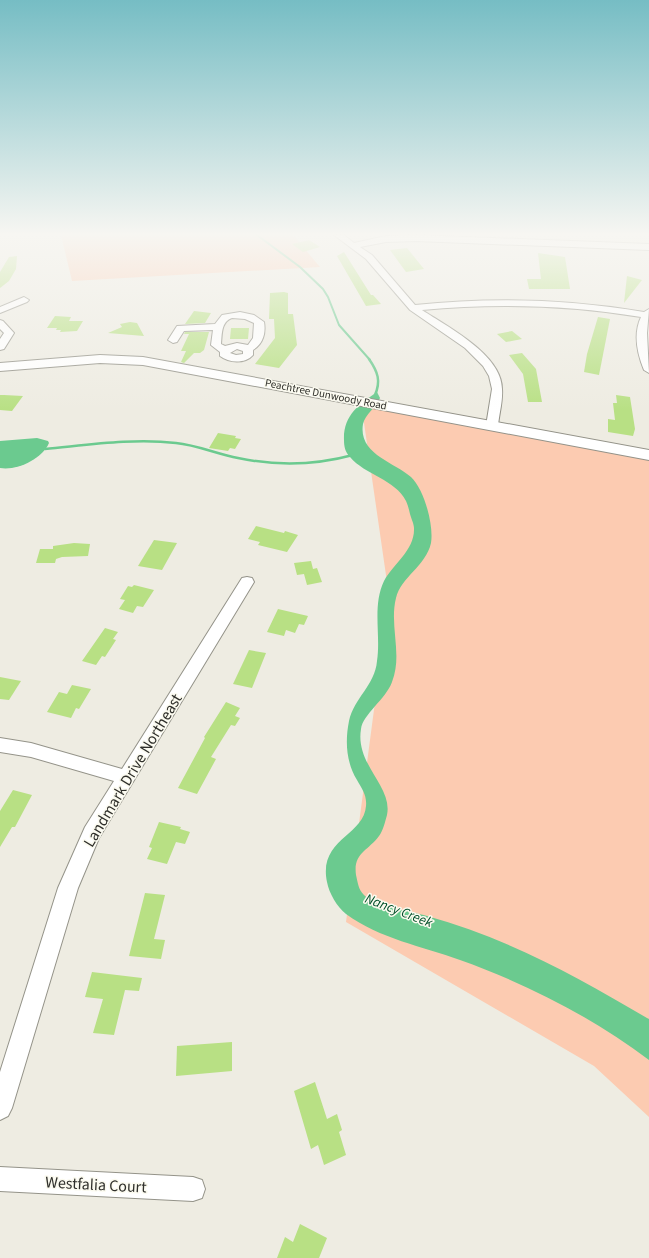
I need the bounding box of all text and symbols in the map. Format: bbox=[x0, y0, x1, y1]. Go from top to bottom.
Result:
street label: Peachtree Dunwoody Road bbox=[264, 375, 388, 414]
street label: Landmark Drive Northeast bbox=[78, 689, 188, 851]
water label: Nancy Creek bbox=[362, 889, 436, 933]
street label: Westfalia Court bbox=[45, 1171, 148, 1199]

